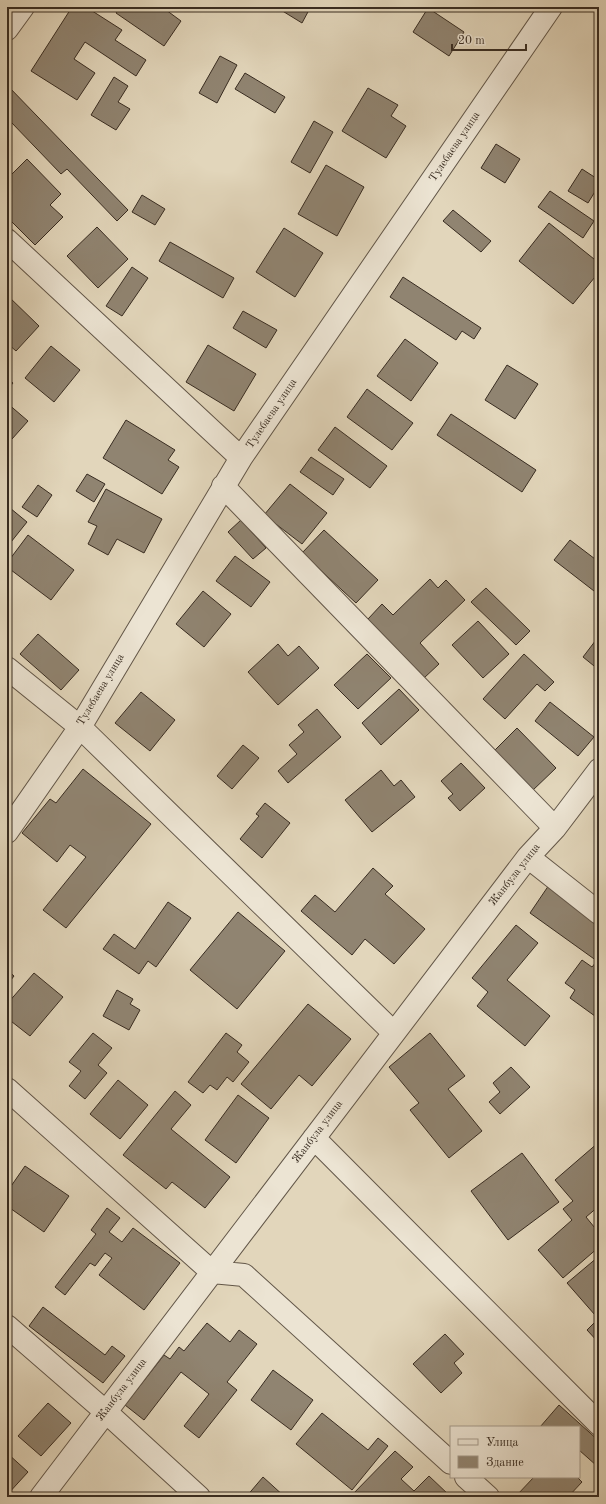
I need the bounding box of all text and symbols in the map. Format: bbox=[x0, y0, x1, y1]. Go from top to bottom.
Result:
scale bar bbox=[452, 26, 526, 52]
text: 20 m bbox=[458, 35, 485, 47]
street label: Тулебаева улица bbox=[428, 110, 483, 184]
street label: Тулебаева улица bbox=[245, 377, 300, 451]
street label: Тулебаева улица bbox=[75, 652, 127, 728]
street label: Жанбула улица bbox=[487, 841, 543, 908]
street label: Жанбула улица bbox=[291, 1098, 345, 1165]
street label: Жанбула улица bbox=[95, 1356, 149, 1423]
legend bbox=[450, 1426, 580, 1478]
text: Улица bbox=[486, 1437, 519, 1449]
text: Здание bbox=[486, 1457, 524, 1469]

